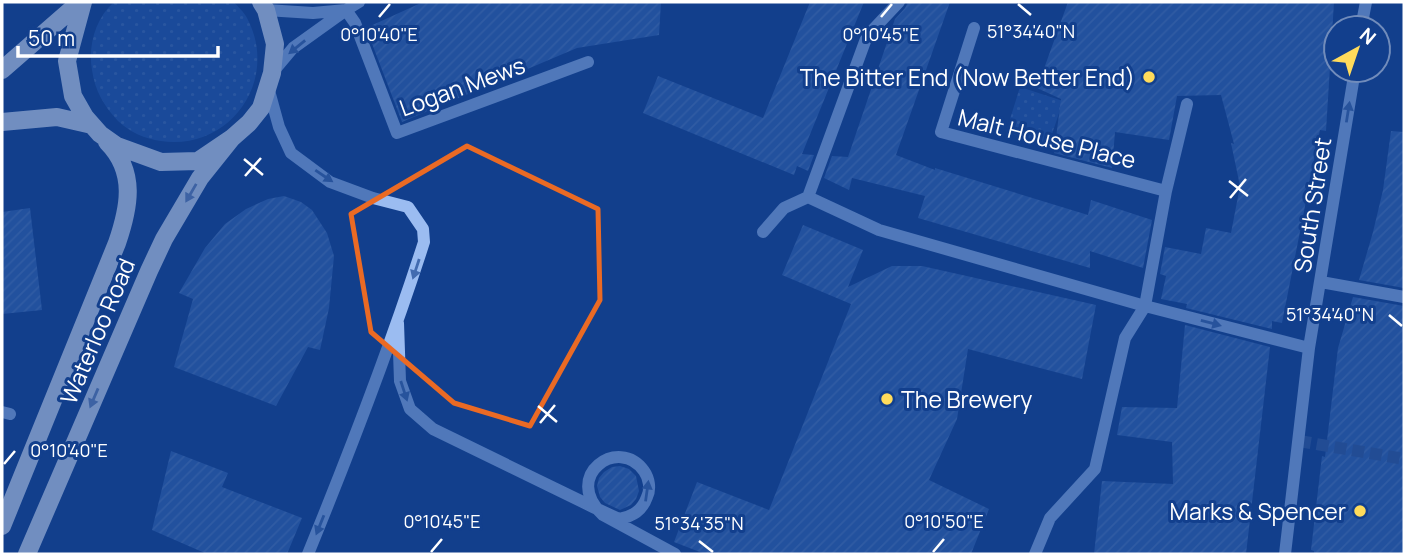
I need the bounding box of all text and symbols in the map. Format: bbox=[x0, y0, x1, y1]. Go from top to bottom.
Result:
scale bar bbox=[18, 14, 217, 58]
north arrow bbox=[1322, 14, 1392, 84]
text: 51°34'40"N bbox=[987, 19, 1075, 43]
text: 0°10'40"E bbox=[340, 22, 418, 46]
text: 0°10'45"E bbox=[842, 22, 920, 46]
text: N bbox=[1354, 22, 1382, 50]
text: 50 m bbox=[28, 24, 75, 52]
one-way arrow bbox=[289, 39, 307, 54]
street label: Logan Mews bbox=[395, 48, 529, 124]
place label: The Bitter End (Now Better End) bbox=[800, 61, 1135, 93]
marker: The Bitter End (Now Better End) bbox=[1141, 69, 1157, 85]
street label: Malt House Place bbox=[955, 100, 1139, 176]
one-way arrow bbox=[1343, 101, 1354, 123]
street label: South Street bbox=[1286, 135, 1338, 275]
one-way arrow bbox=[314, 170, 334, 183]
one-way arrow bbox=[185, 183, 198, 202]
street label: Waterloo Road bbox=[52, 253, 142, 409]
one-way arrow bbox=[410, 258, 421, 279]
text: 51°34'40"N bbox=[1286, 302, 1374, 326]
one-way arrow bbox=[1200, 318, 1222, 329]
one-way arrow bbox=[399, 380, 410, 401]
place label: The Brewery bbox=[901, 383, 1032, 415]
one-way arrow bbox=[88, 388, 100, 408]
marker: The Brewery bbox=[879, 391, 895, 407]
text: 0°10'40"E bbox=[30, 438, 108, 462]
one-way arrow bbox=[641, 479, 652, 501]
place label: Marks & Spencer bbox=[1170, 495, 1346, 527]
marker: Marks & Spencer bbox=[1352, 503, 1368, 519]
text: 0°10'45"E bbox=[403, 509, 481, 533]
text: 0°10'50"E bbox=[904, 509, 984, 533]
text: 51°34'35"N bbox=[654, 511, 744, 535]
one-way arrow bbox=[314, 514, 325, 535]

